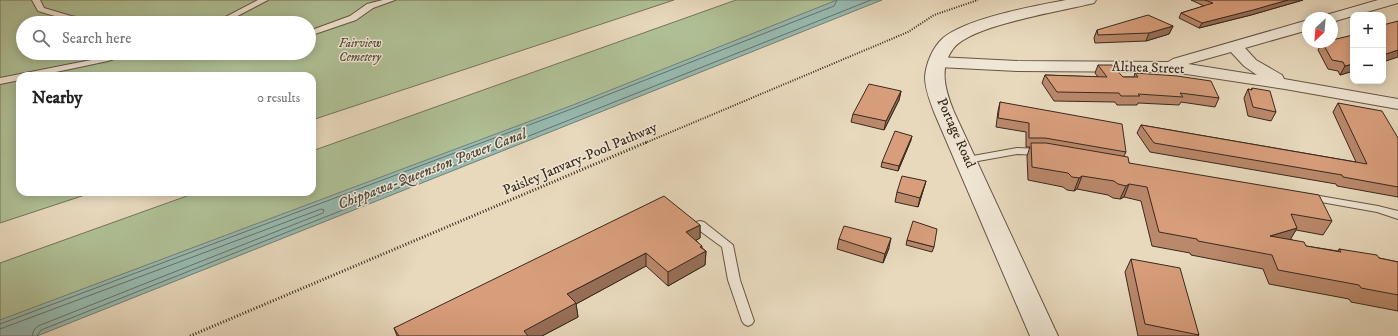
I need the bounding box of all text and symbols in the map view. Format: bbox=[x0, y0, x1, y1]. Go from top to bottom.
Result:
north arrow bbox=[1302, 12, 1338, 48]
map controls bbox=[1350, 12, 1386, 84]
button: + bbox=[1350, 12, 1386, 48]
search box bbox=[16, 16, 316, 60]
icon: search bbox=[30, 27, 52, 49]
text: Search here bbox=[62, 29, 131, 48]
park label: Fairview Cemetery bbox=[339, 36, 382, 65]
button: − bbox=[1350, 48, 1386, 84]
street label: Althea Street bbox=[1111, 58, 1185, 78]
text: Nearby bbox=[32, 87, 82, 109]
text: 0 results bbox=[257, 90, 300, 106]
street label: Portage Road bbox=[933, 95, 979, 171]
street label: Paisley Janvary-Pool Pathway bbox=[500, 118, 660, 200]
water label: Chippawa-Queenston Power Canal bbox=[335, 123, 531, 214]

